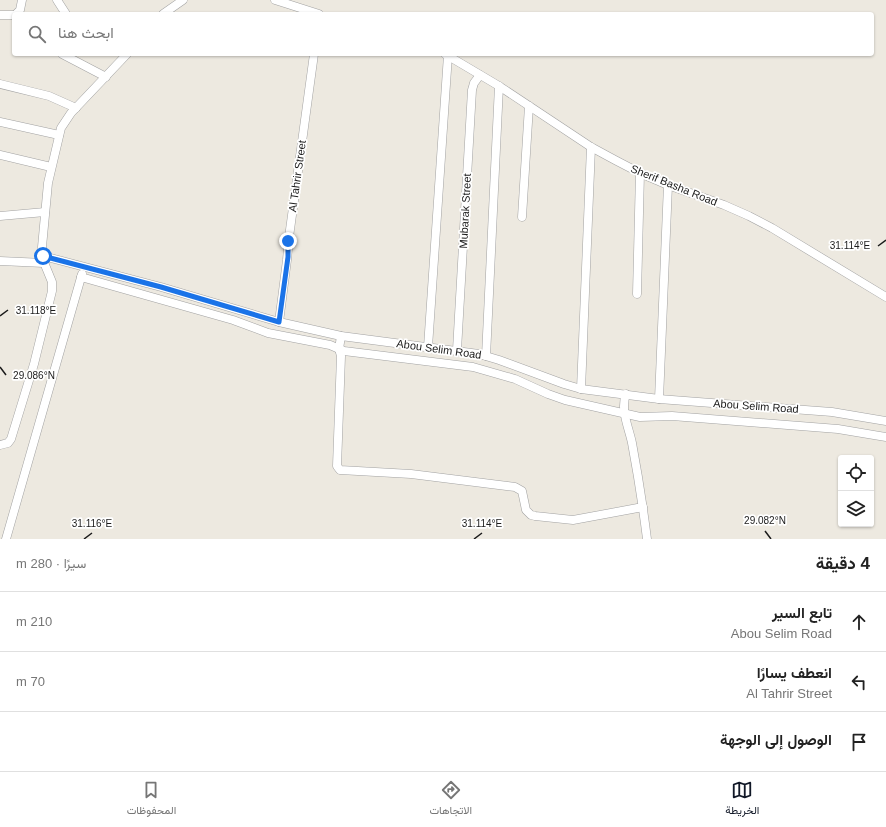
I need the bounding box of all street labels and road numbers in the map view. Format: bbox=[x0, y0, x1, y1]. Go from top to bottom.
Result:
street label: Al Tahrir Street bbox=[286, 139, 308, 213]
street label: Sherif Basha Road bbox=[629, 162, 719, 208]
street label: Mubarak Street bbox=[457, 173, 473, 249]
street label: Abou Selim Road bbox=[396, 337, 482, 361]
street label: Abou Selim Road bbox=[713, 397, 799, 415]

